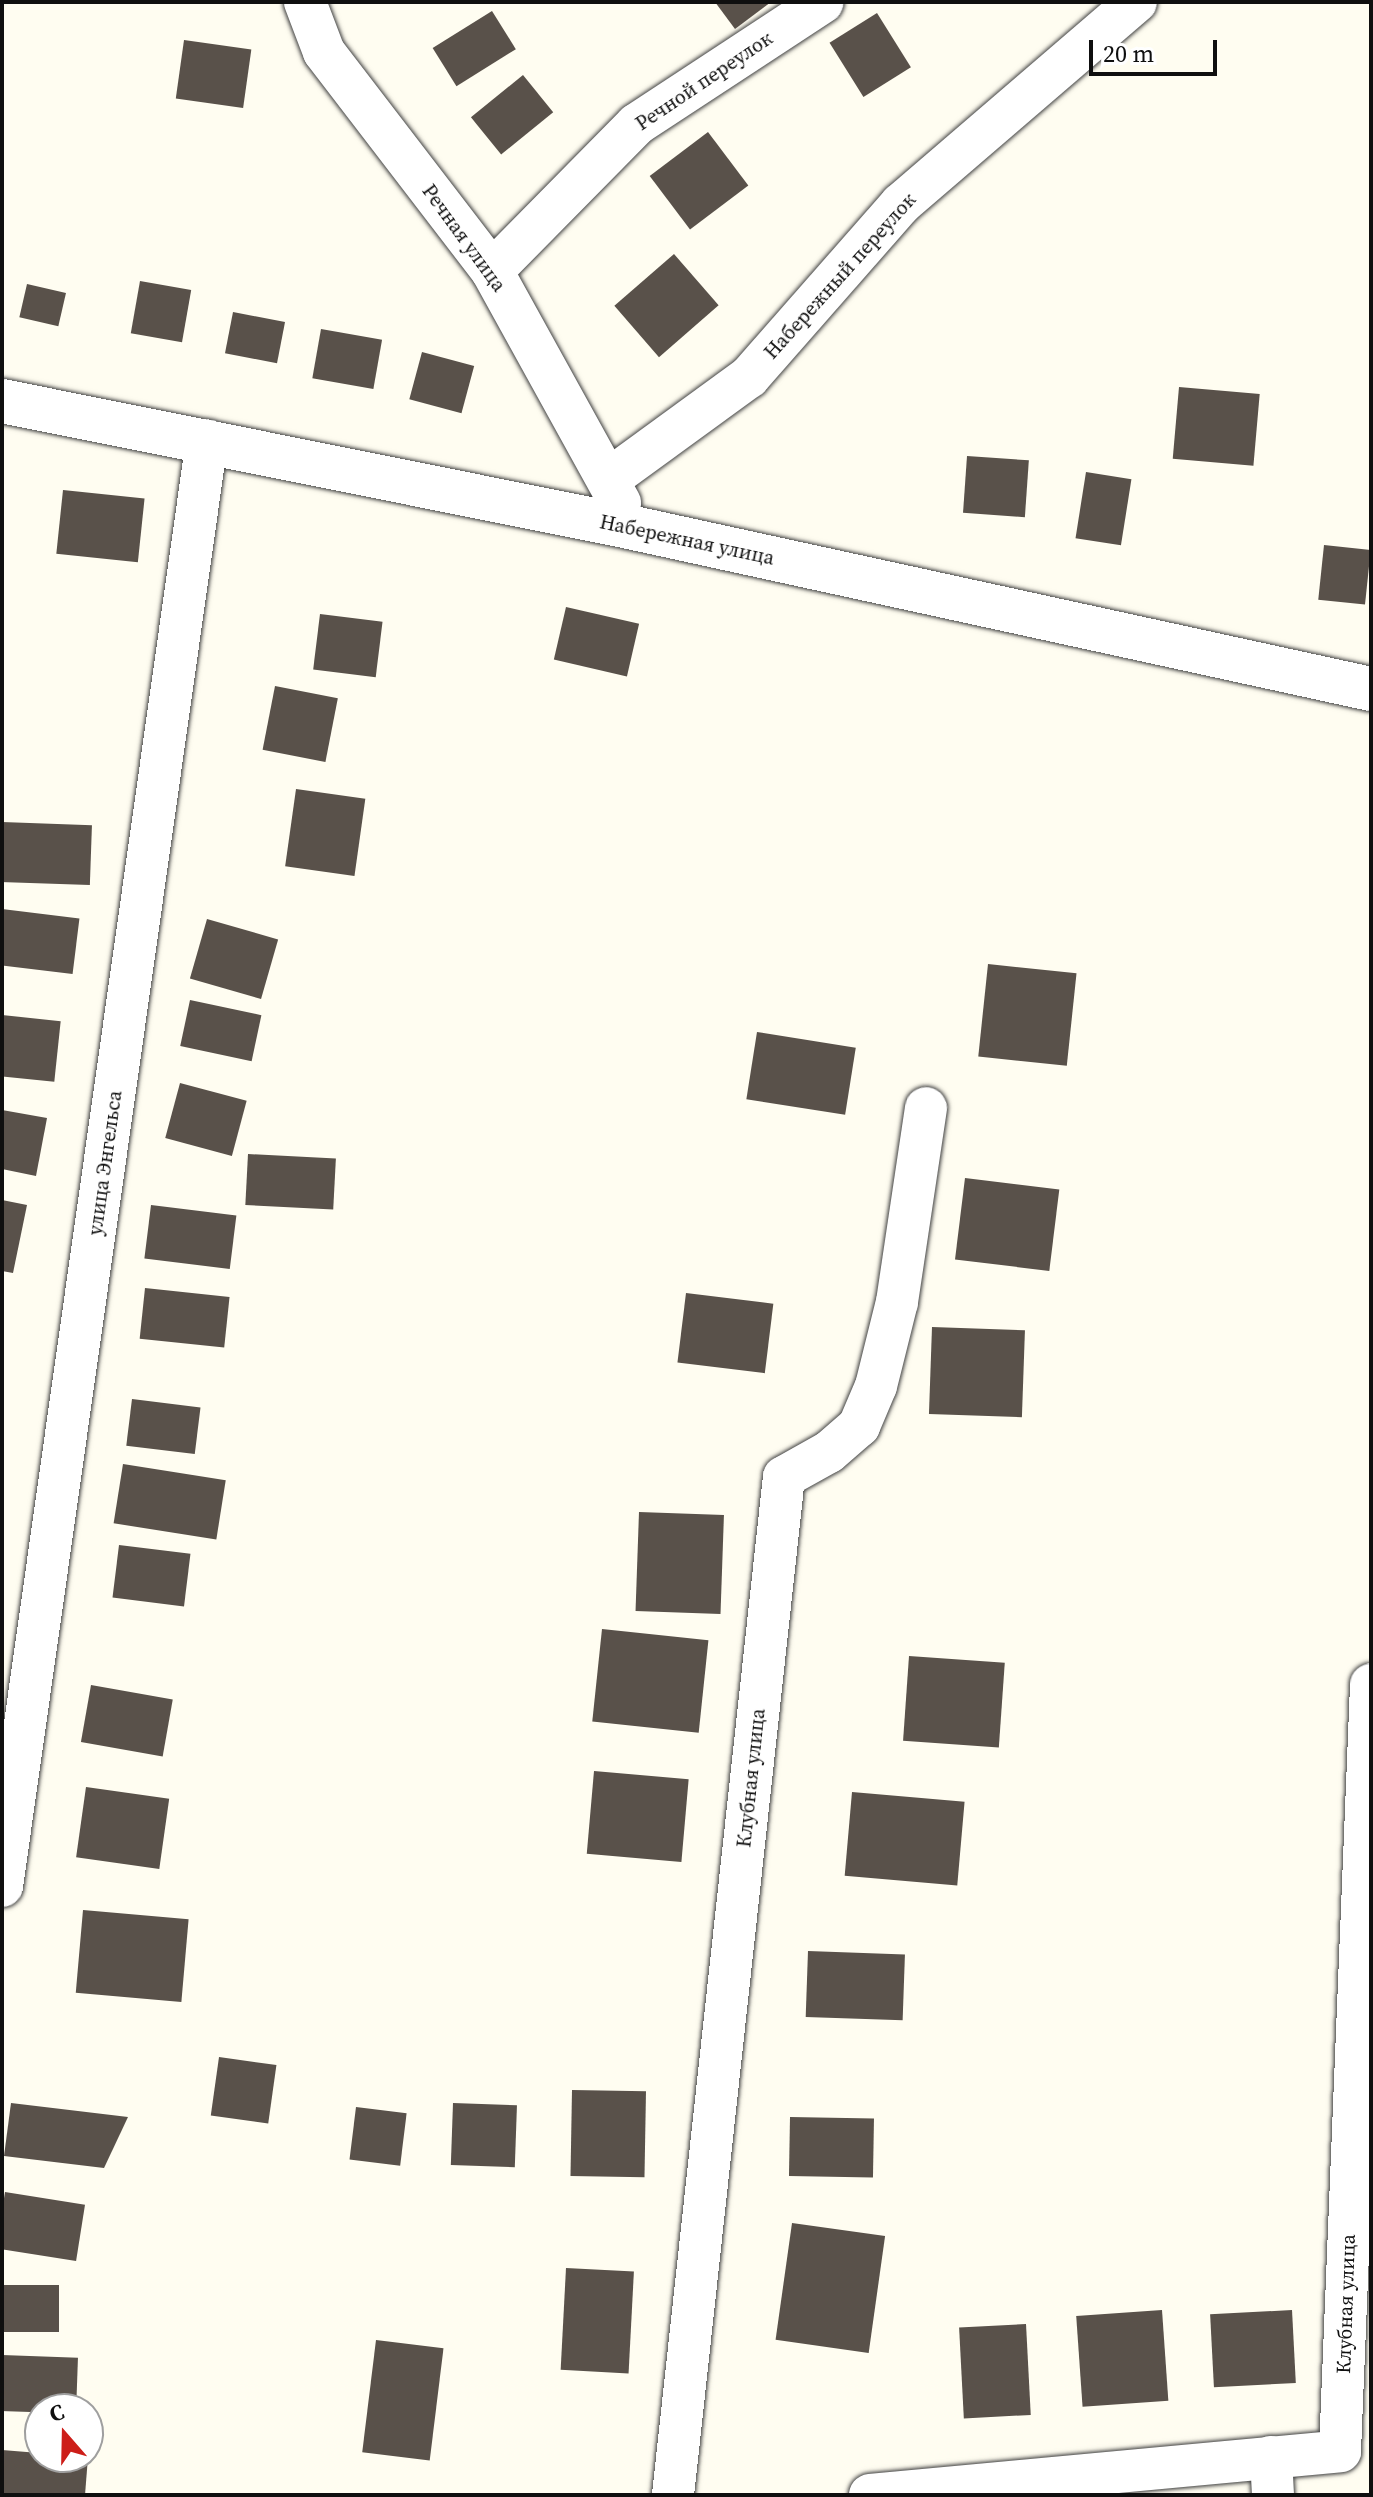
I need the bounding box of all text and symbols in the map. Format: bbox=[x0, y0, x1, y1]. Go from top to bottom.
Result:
scale bar bbox=[1093, 24, 1221, 74]
street label: Речной переулок bbox=[631, 26, 777, 136]
text: 20 m bbox=[1103, 37, 1154, 70]
street label: Речная улица bbox=[417, 180, 511, 296]
street label: Набережный переулок bbox=[759, 188, 921, 364]
street label: Набережная улица bbox=[598, 510, 776, 570]
street label: улица Энгельса bbox=[83, 1089, 127, 1237]
street label: Клубная улица bbox=[732, 1707, 770, 1849]
street label: Клубная улица bbox=[1332, 2234, 1360, 2374]
north arrow bbox=[24, 2393, 104, 2473]
text: С bbox=[45, 2396, 68, 2429]

